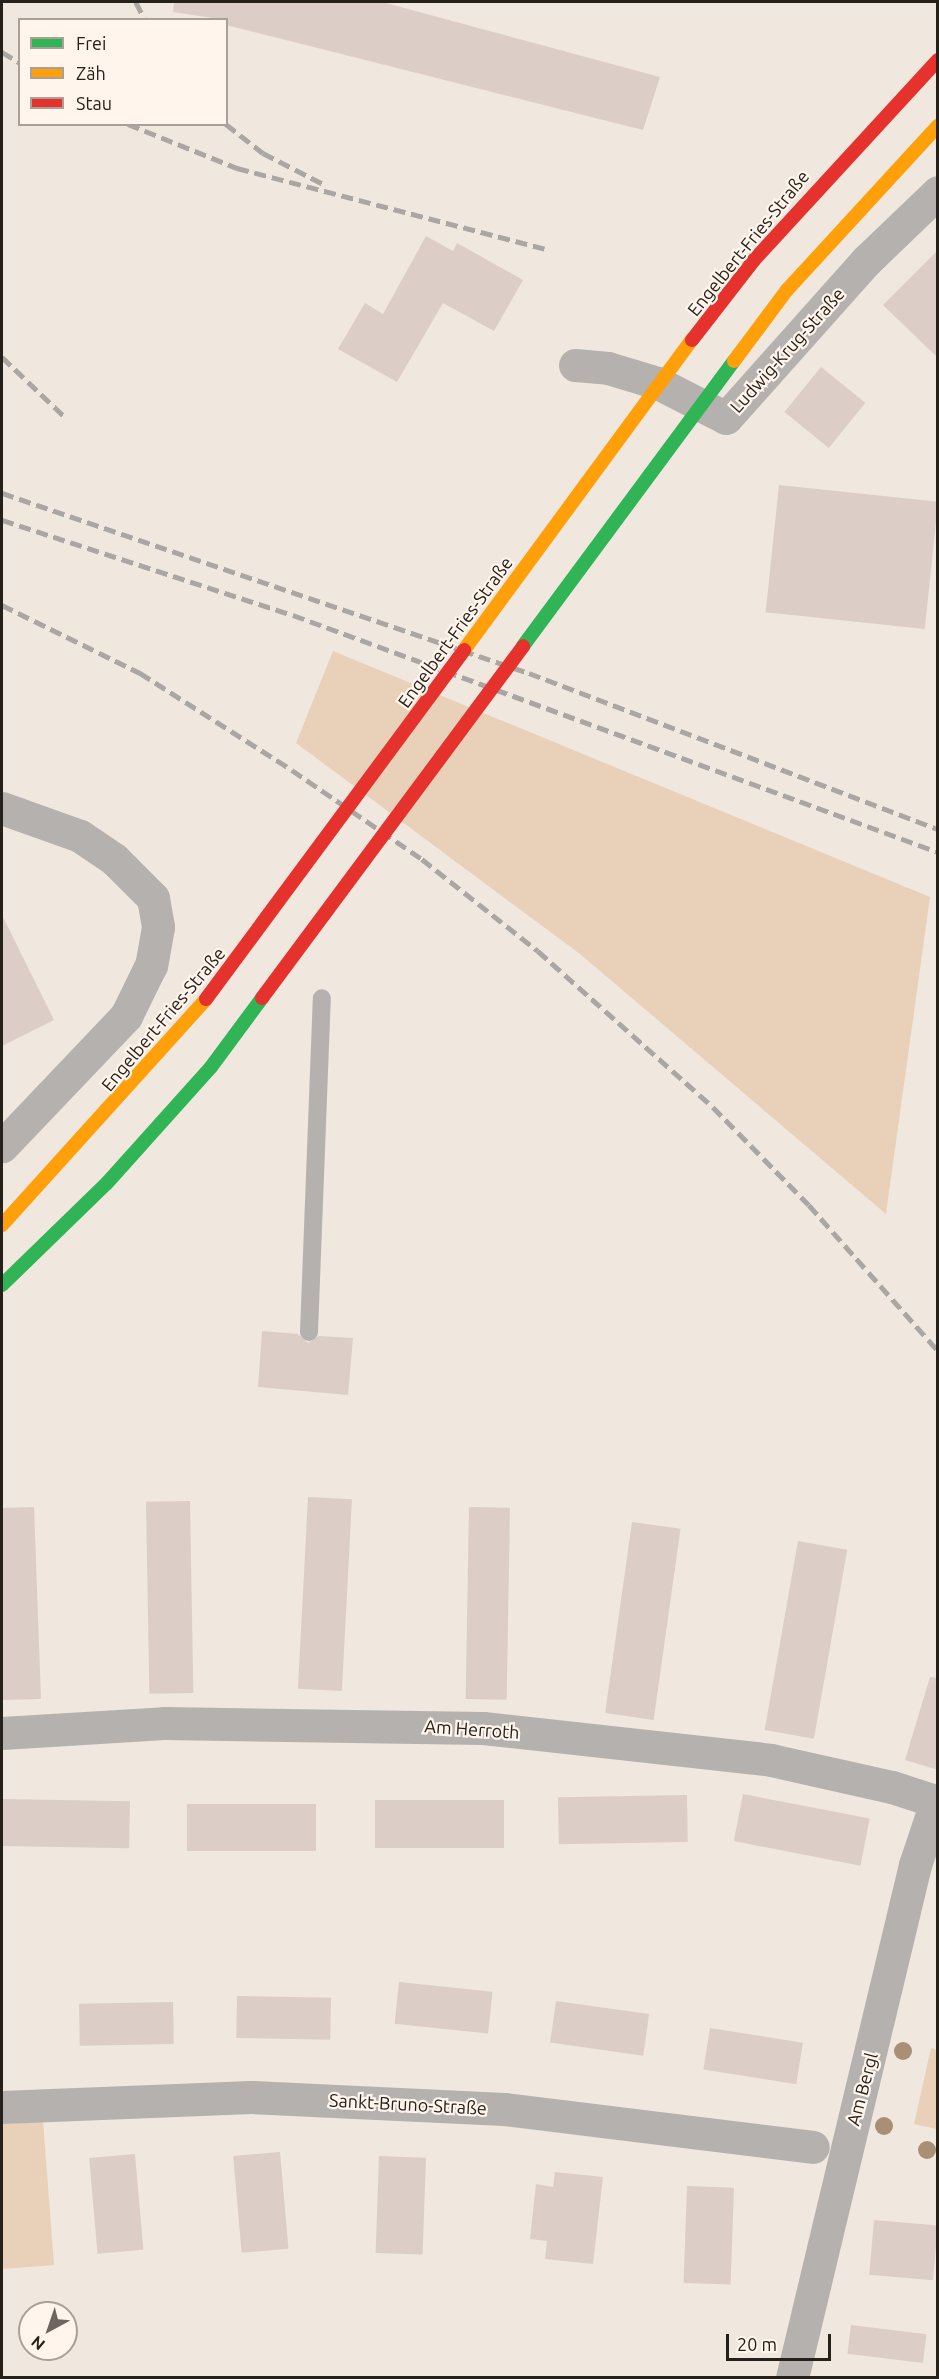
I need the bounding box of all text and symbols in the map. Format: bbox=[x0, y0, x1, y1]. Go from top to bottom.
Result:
legend bbox=[18, 18, 228, 126]
text: Frei bbox=[76, 33, 106, 53]
text: Zäh bbox=[76, 63, 106, 83]
text: Stau bbox=[76, 93, 112, 113]
street label: Engelbert-Fries-Straße bbox=[683, 166, 813, 320]
street label: Ludwig-Krug-Straße bbox=[725, 283, 849, 417]
street label: Engelbert-Fries-Straße bbox=[393, 552, 517, 712]
street label: Engelbert-Fries-Straße bbox=[97, 943, 229, 1095]
street label: Am Herroth bbox=[424, 1715, 520, 1743]
street label: Am Bergl bbox=[842, 2050, 882, 2128]
street label: Sankt-Bruno-Straße bbox=[329, 2089, 487, 2119]
north arrow bbox=[18, 2301, 78, 2361]
scale bar bbox=[729, 2322, 834, 2360]
text: N bbox=[27, 2333, 48, 2354]
text: 20 m bbox=[737, 2334, 777, 2354]

